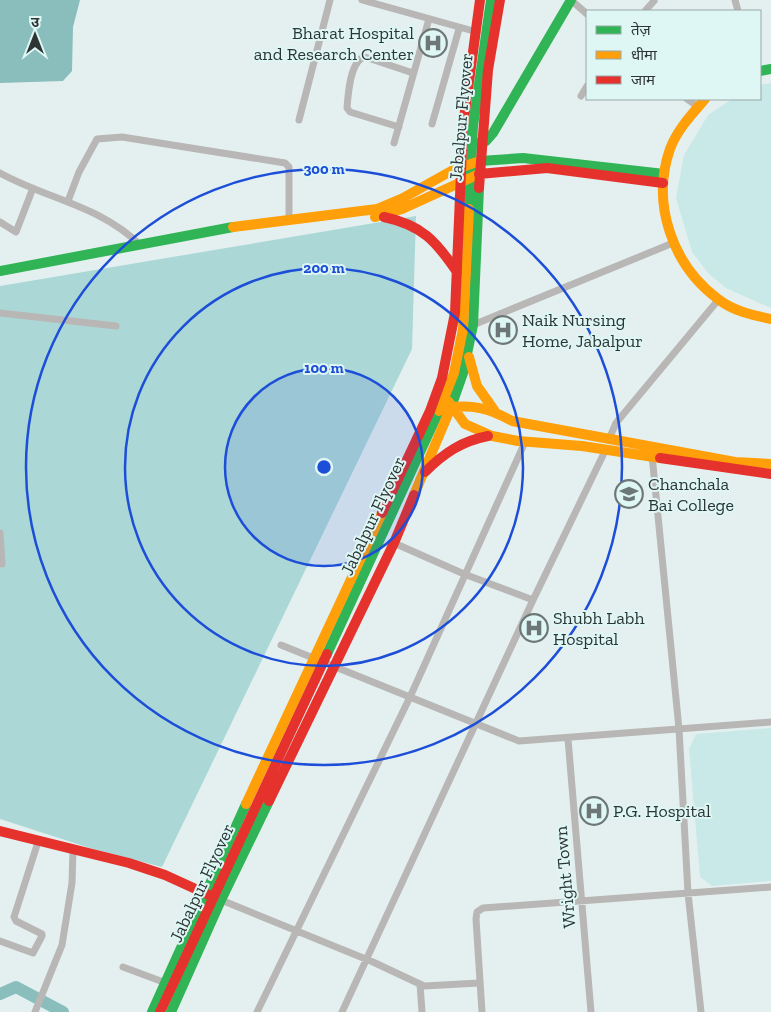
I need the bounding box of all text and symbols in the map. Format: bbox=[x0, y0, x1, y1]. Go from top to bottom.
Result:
north arrow bbox=[10, 10, 60, 60]
legend bbox=[586, 10, 761, 100]
text: उ bbox=[31, 14, 40, 31]
text: तेज़ bbox=[631, 21, 652, 39]
place label: Bharat Hospital and Research Center bbox=[254, 22, 414, 65]
hospital icon: Bharat Hospital and Research Center bbox=[418, 28, 448, 58]
text: धीमा bbox=[631, 46, 658, 64]
street label: Jabalpur Flyover bbox=[444, 52, 478, 182]
text: जाम bbox=[631, 71, 656, 89]
text: 300 m bbox=[303, 160, 345, 178]
text: 200 m bbox=[303, 259, 345, 277]
place label: Naik Nursing Home, Jabalpur bbox=[522, 309, 643, 352]
hospital icon: Naik Nursing Home, Jabalpur bbox=[488, 315, 518, 345]
text: 100 m bbox=[304, 359, 344, 377]
street label: Jabalpur Flyover bbox=[336, 453, 410, 579]
centre of rings bbox=[315, 458, 333, 476]
place label: Chanchala Bai College bbox=[648, 473, 734, 516]
school or university icon: Chanchala Bai College bbox=[614, 479, 644, 509]
place label: Shubh Labh Hospital bbox=[553, 607, 645, 650]
hospital icon: Shubh Labh Hospital bbox=[519, 613, 549, 643]
hospital icon: P.G. Hospital bbox=[579, 796, 609, 826]
place label: P.G. Hospital bbox=[613, 800, 711, 822]
street label: Jabalpur Flyover bbox=[165, 820, 239, 946]
street label: Wright Town bbox=[550, 824, 580, 929]

